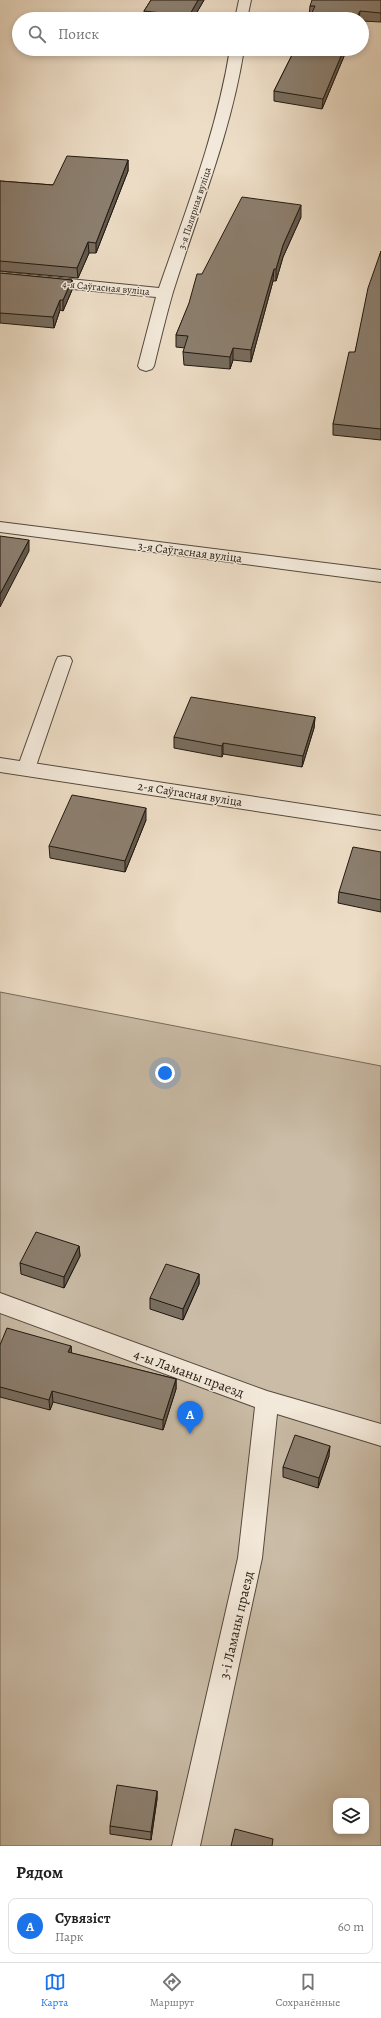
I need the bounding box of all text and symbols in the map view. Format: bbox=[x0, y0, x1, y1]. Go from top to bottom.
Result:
search box bbox=[12, 12, 369, 56]
icon: search bbox=[26, 23, 48, 45]
text: Поиск bbox=[58, 24, 99, 44]
street label: 3-я Палярная вуліца bbox=[175, 165, 215, 251]
street label: 4-я Саўгасная вуліца bbox=[62, 277, 151, 298]
street label: 3-я Саўгасная вуліца bbox=[137, 538, 243, 566]
street label: 2-я Саўгасная вуліца bbox=[137, 778, 244, 810]
your location bbox=[155, 1063, 175, 1083]
street label: 4-ы Ламаны праезд bbox=[131, 1345, 247, 1402]
pin: A bbox=[177, 1401, 203, 1434]
street label: 3-і Ламаны праезд bbox=[215, 1569, 258, 1681]
map controls bbox=[333, 1798, 369, 1834]
button: layers bbox=[333, 1798, 369, 1834]
text: Рядом bbox=[16, 1861, 63, 1884]
text: Сувязіст bbox=[55, 1908, 111, 1928]
text: A bbox=[26, 1918, 34, 1935]
text: 60 m bbox=[338, 1918, 364, 1935]
text: Парк bbox=[55, 1928, 84, 1945]
tab: Карта bbox=[41, 1971, 68, 2010]
tab: Маршрут bbox=[150, 1971, 194, 2010]
tab: Сохранённые bbox=[275, 1971, 340, 2010]

